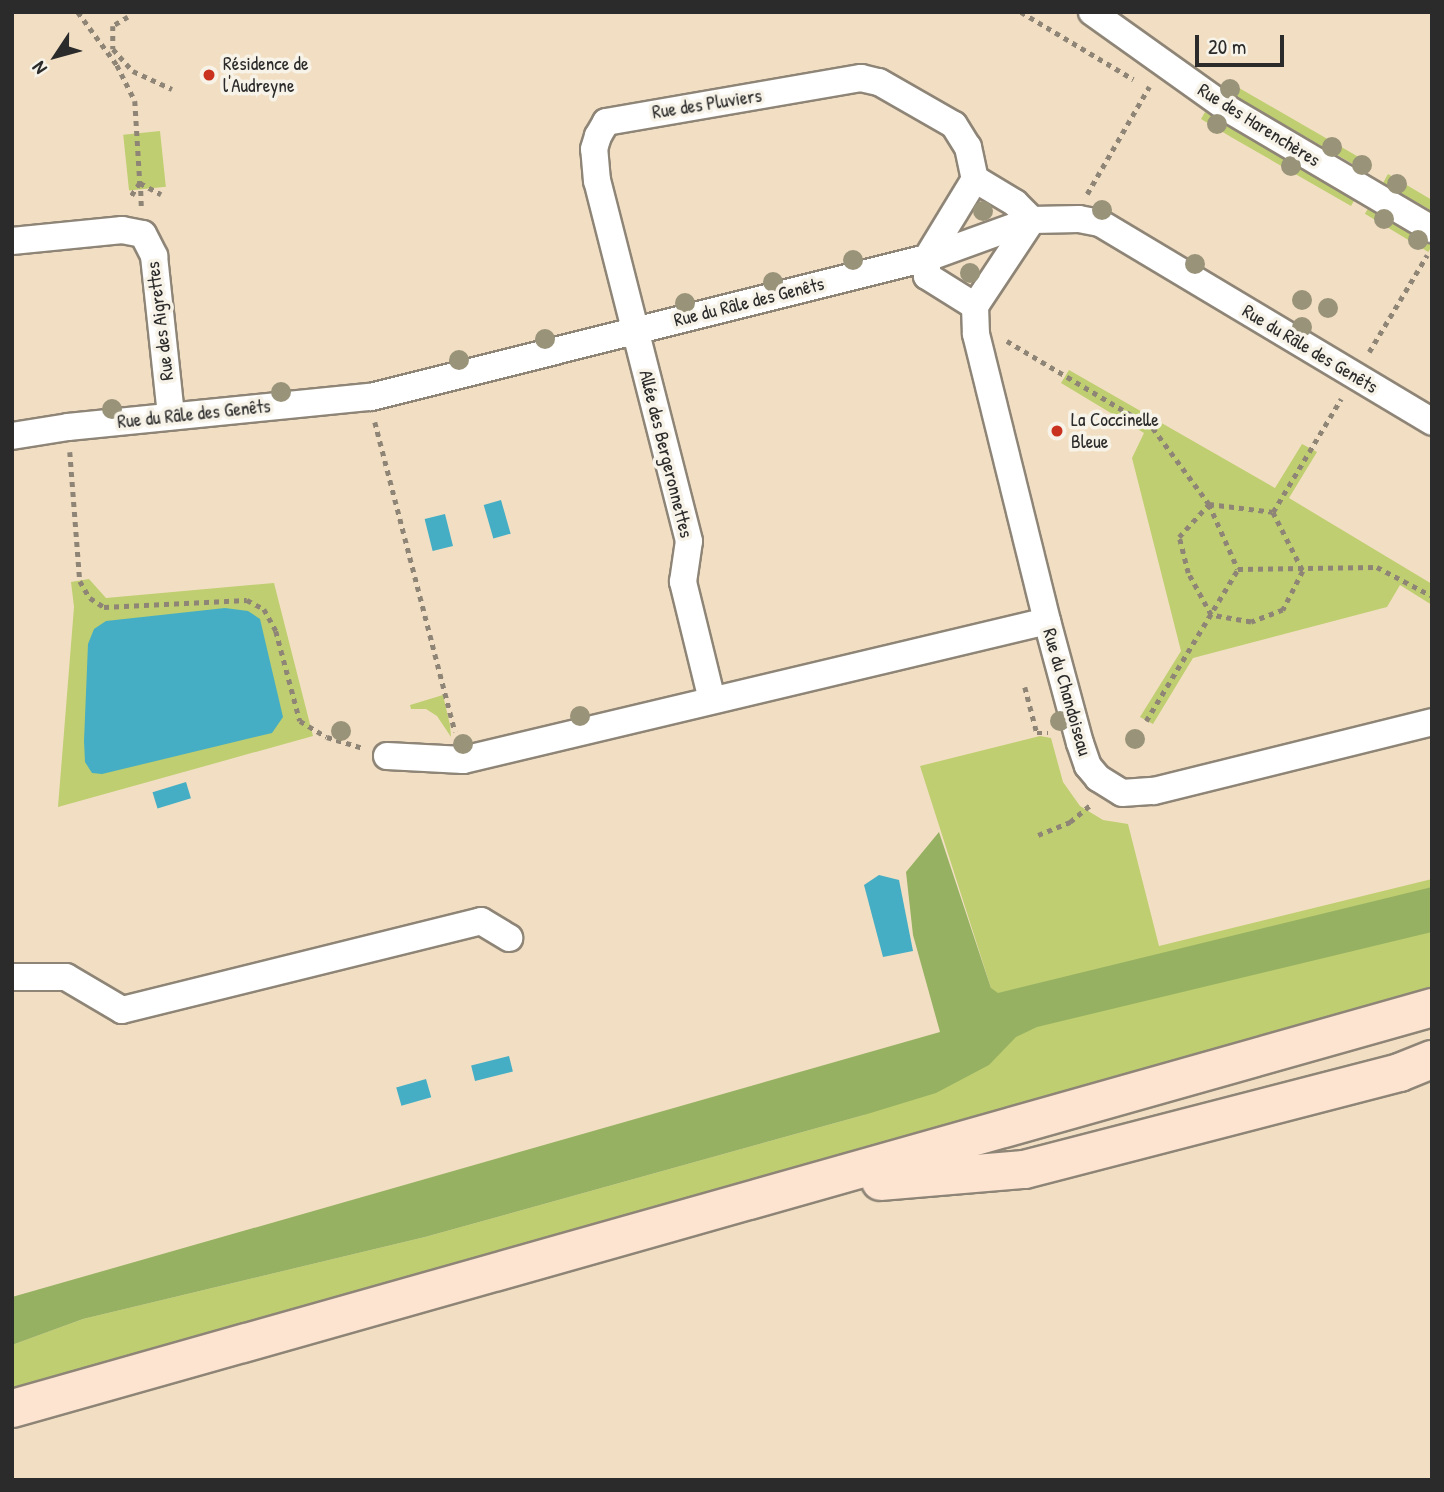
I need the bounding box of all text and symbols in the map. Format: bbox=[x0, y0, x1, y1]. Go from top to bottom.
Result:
north arrow bbox=[21, 21, 91, 91]
scale bar bbox=[1199, 21, 1288, 65]
text: 20 m bbox=[1208, 32, 1246, 61]
place label: Résidence de l'Audreyne bbox=[223, 53, 309, 97]
text: N bbox=[26, 57, 53, 80]
marker: Résidence de l'Audreyne bbox=[201, 67, 217, 83]
street label: Rue des Harenchères bbox=[1194, 78, 1324, 172]
street label: Rue des Pluviers bbox=[651, 84, 763, 124]
street label: Rue des Aigrettes bbox=[141, 260, 179, 382]
street label: Rue du Râle des Genêts bbox=[672, 272, 826, 332]
street label: Rue du Râle des Genêts bbox=[1238, 300, 1382, 398]
street label: Allée des Bergeronnettes bbox=[634, 368, 698, 540]
street label: Rue du Râle des Genêts bbox=[116, 395, 272, 433]
place label: La Coccinelle Bleue bbox=[1071, 409, 1159, 453]
marker: La Coccinelle Bleue bbox=[1049, 423, 1065, 439]
street label: Rue du Chandoiseau bbox=[1038, 626, 1096, 758]

